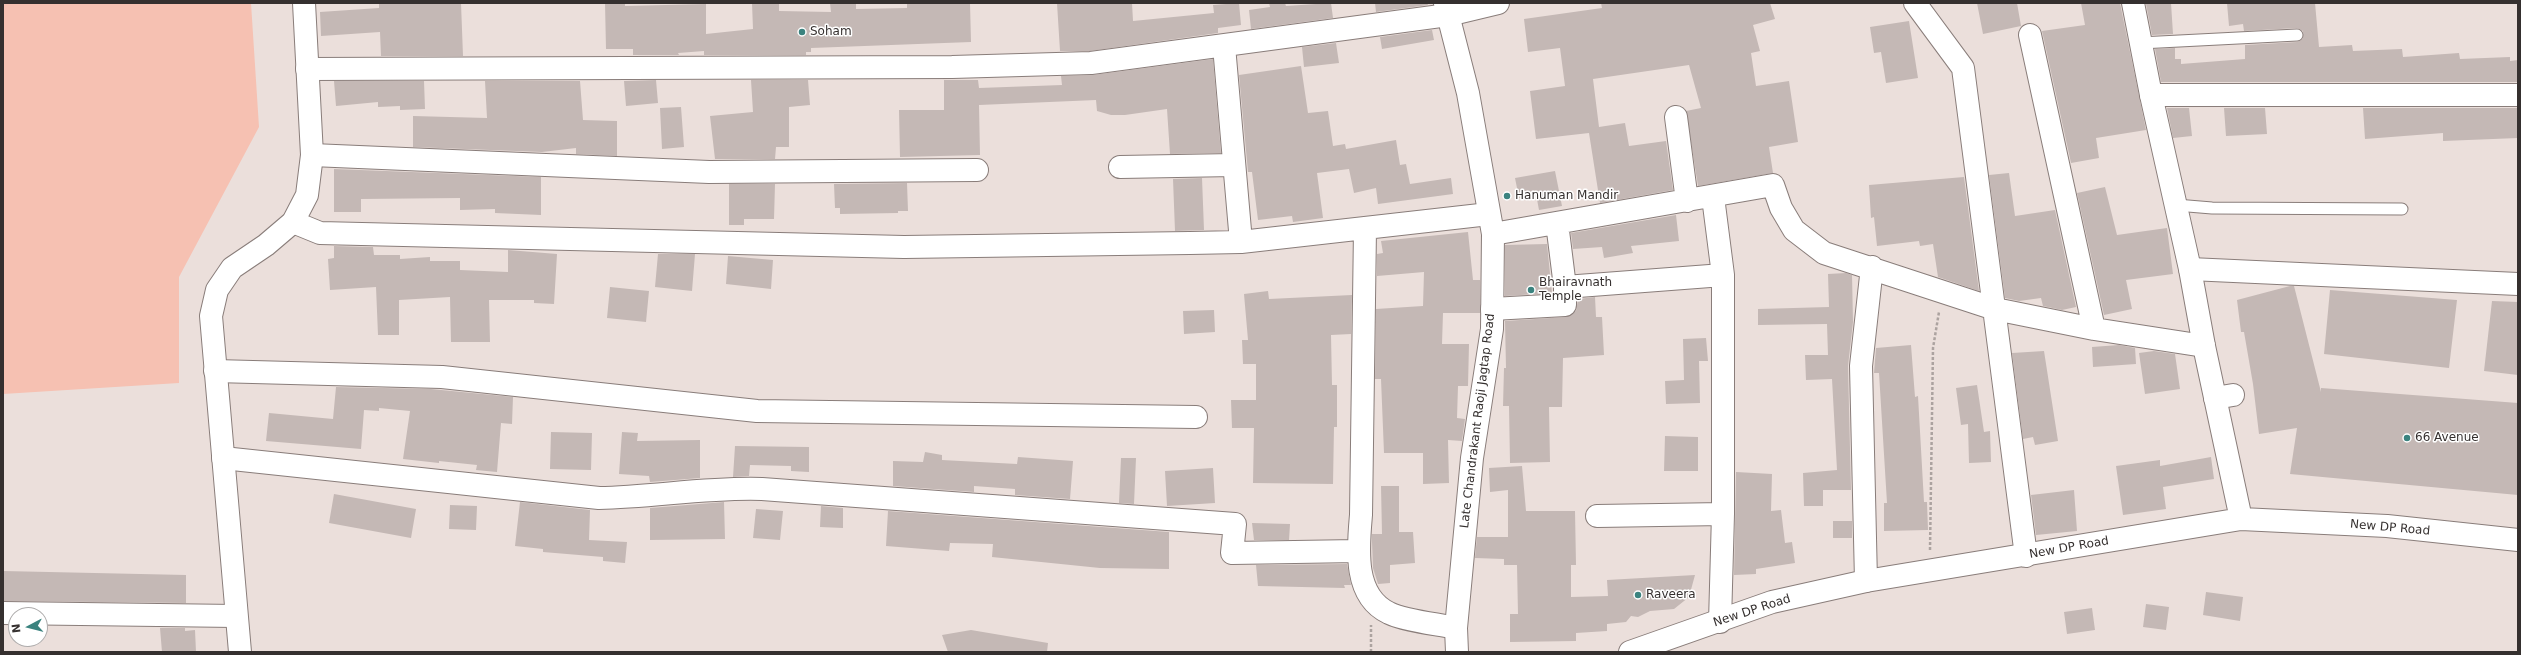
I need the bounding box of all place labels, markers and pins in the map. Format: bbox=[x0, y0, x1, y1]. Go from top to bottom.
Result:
place label: Soham bbox=[810, 25, 852, 39]
marker: Soham bbox=[797, 27, 807, 37]
place label: Hanuman Mandir bbox=[1515, 189, 1618, 203]
marker: Hanuman Mandir bbox=[1502, 191, 1512, 201]
place label: Bhairavnath Temple bbox=[1539, 276, 1612, 304]
marker: Bhairavnath Temple bbox=[1526, 285, 1536, 295]
place label: 66 Avenue bbox=[2415, 431, 2479, 445]
marker: 66 Avenue bbox=[2402, 433, 2412, 443]
place label: Raveera bbox=[1646, 588, 1696, 602]
marker: Raveera bbox=[1633, 590, 1643, 600]

